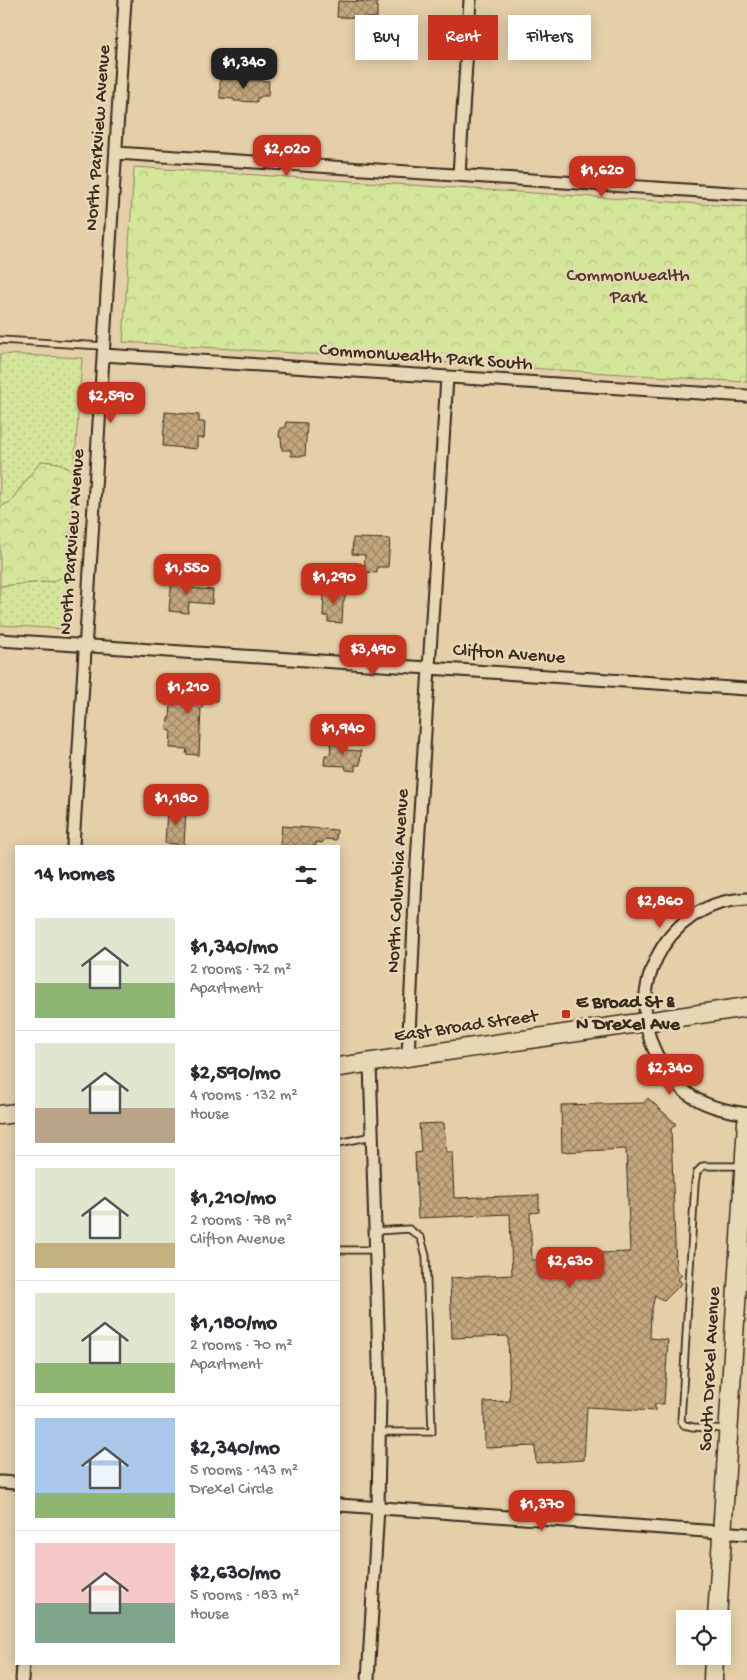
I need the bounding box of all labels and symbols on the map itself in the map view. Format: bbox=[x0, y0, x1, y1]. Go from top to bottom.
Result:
street label: North Parkview Avenue bbox=[81, 44, 117, 232]
pin: $1,340 bbox=[203, 48, 285, 90]
pin: $2,020 bbox=[246, 134, 328, 177]
pin: $1,620 bbox=[561, 156, 643, 198]
park label: Commonwealth Park bbox=[566, 265, 690, 310]
street label: Commonwealth Park South bbox=[318, 339, 534, 377]
pin: $2,590 bbox=[70, 382, 152, 424]
street label: North Parkview Avenue bbox=[55, 448, 91, 636]
pin: $1,550 bbox=[146, 554, 228, 596]
pin: $1,290 bbox=[293, 562, 375, 605]
pin: $3,490 bbox=[332, 634, 414, 677]
street label: Clifton Avenue bbox=[452, 640, 566, 670]
pin: $1,210 bbox=[147, 672, 229, 715]
pin: $1,940 bbox=[302, 714, 384, 756]
pin: $1,180 bbox=[135, 784, 217, 826]
street label: North Columbia Avenue bbox=[383, 788, 415, 974]
pin: $2,860 bbox=[619, 886, 701, 929]
place label: E Broad St & N Drexel Ave bbox=[576, 992, 681, 1037]
street label: East Broad Street bbox=[393, 1005, 542, 1048]
marker: E Broad St & N Drexel Ave bbox=[560, 1008, 572, 1020]
pin: $2,340 bbox=[629, 1054, 711, 1096]
pin: $2,630 bbox=[529, 1246, 611, 1289]
street label: South Drexel Avenue bbox=[695, 1286, 727, 1452]
pin: $1,370 bbox=[501, 1490, 583, 1532]

